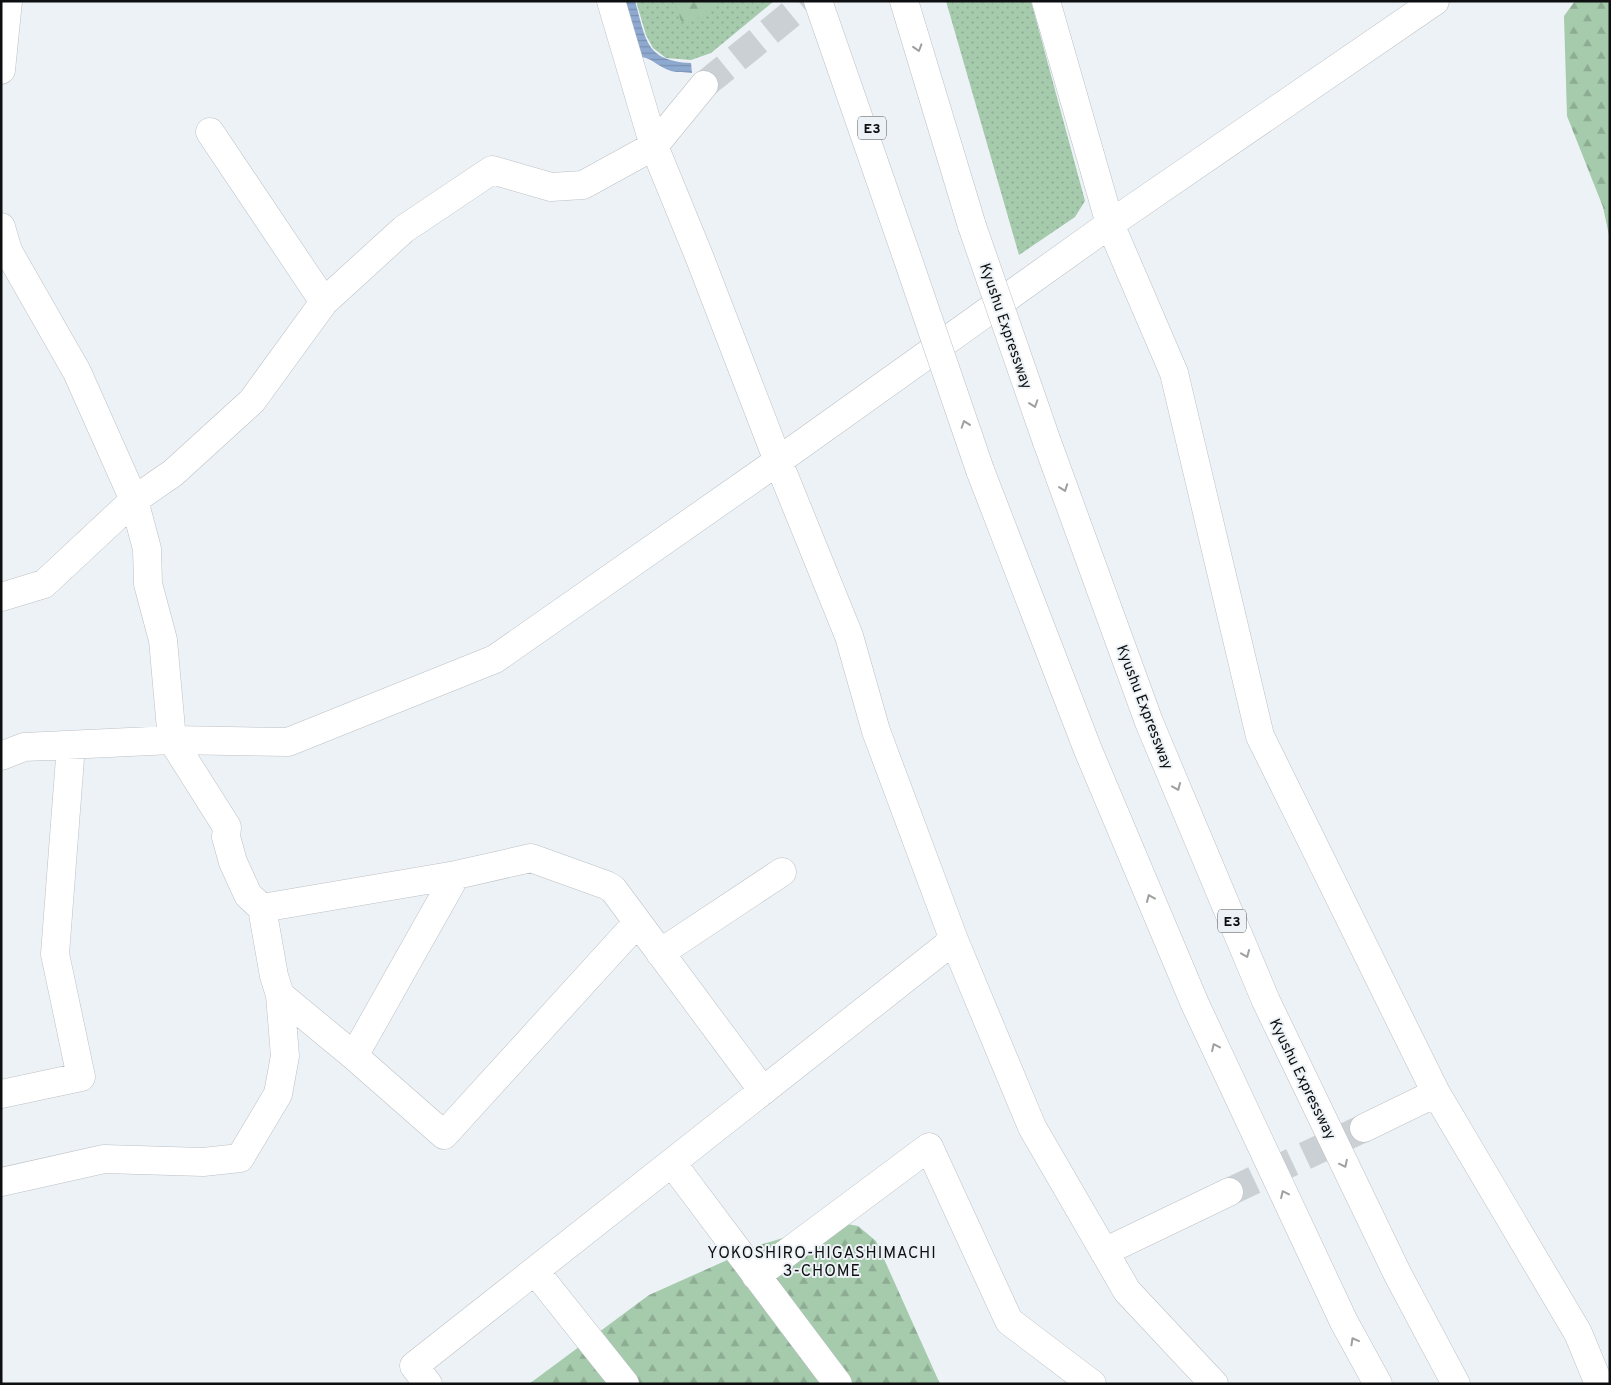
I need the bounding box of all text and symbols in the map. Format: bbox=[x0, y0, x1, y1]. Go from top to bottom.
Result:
one-way arrow bbox=[912, 43, 922, 52]
road number: E3 bbox=[858, 116, 886, 140]
street label: Kyushu Expressway bbox=[974, 261, 1035, 392]
one-way arrow bbox=[1028, 399, 1038, 408]
one-way arrow bbox=[960, 420, 970, 429]
one-way arrow bbox=[1058, 483, 1068, 492]
street label: Kyushu Expressway bbox=[1111, 642, 1176, 773]
one-way arrow bbox=[1171, 783, 1181, 791]
one-way arrow bbox=[1146, 894, 1157, 903]
road number: E3 bbox=[1218, 909, 1246, 932]
one-way arrow bbox=[1240, 949, 1250, 958]
street label: Kyushu Expressway bbox=[1264, 1016, 1339, 1143]
one-way arrow bbox=[1211, 1043, 1221, 1052]
one-way arrow bbox=[1338, 1159, 1349, 1168]
one-way arrow bbox=[1280, 1191, 1290, 1200]
district label: YOKOSHIRO-HIGASHIMACHI 3-CHOME bbox=[707, 1244, 937, 1282]
one-way arrow bbox=[1350, 1337, 1360, 1346]

